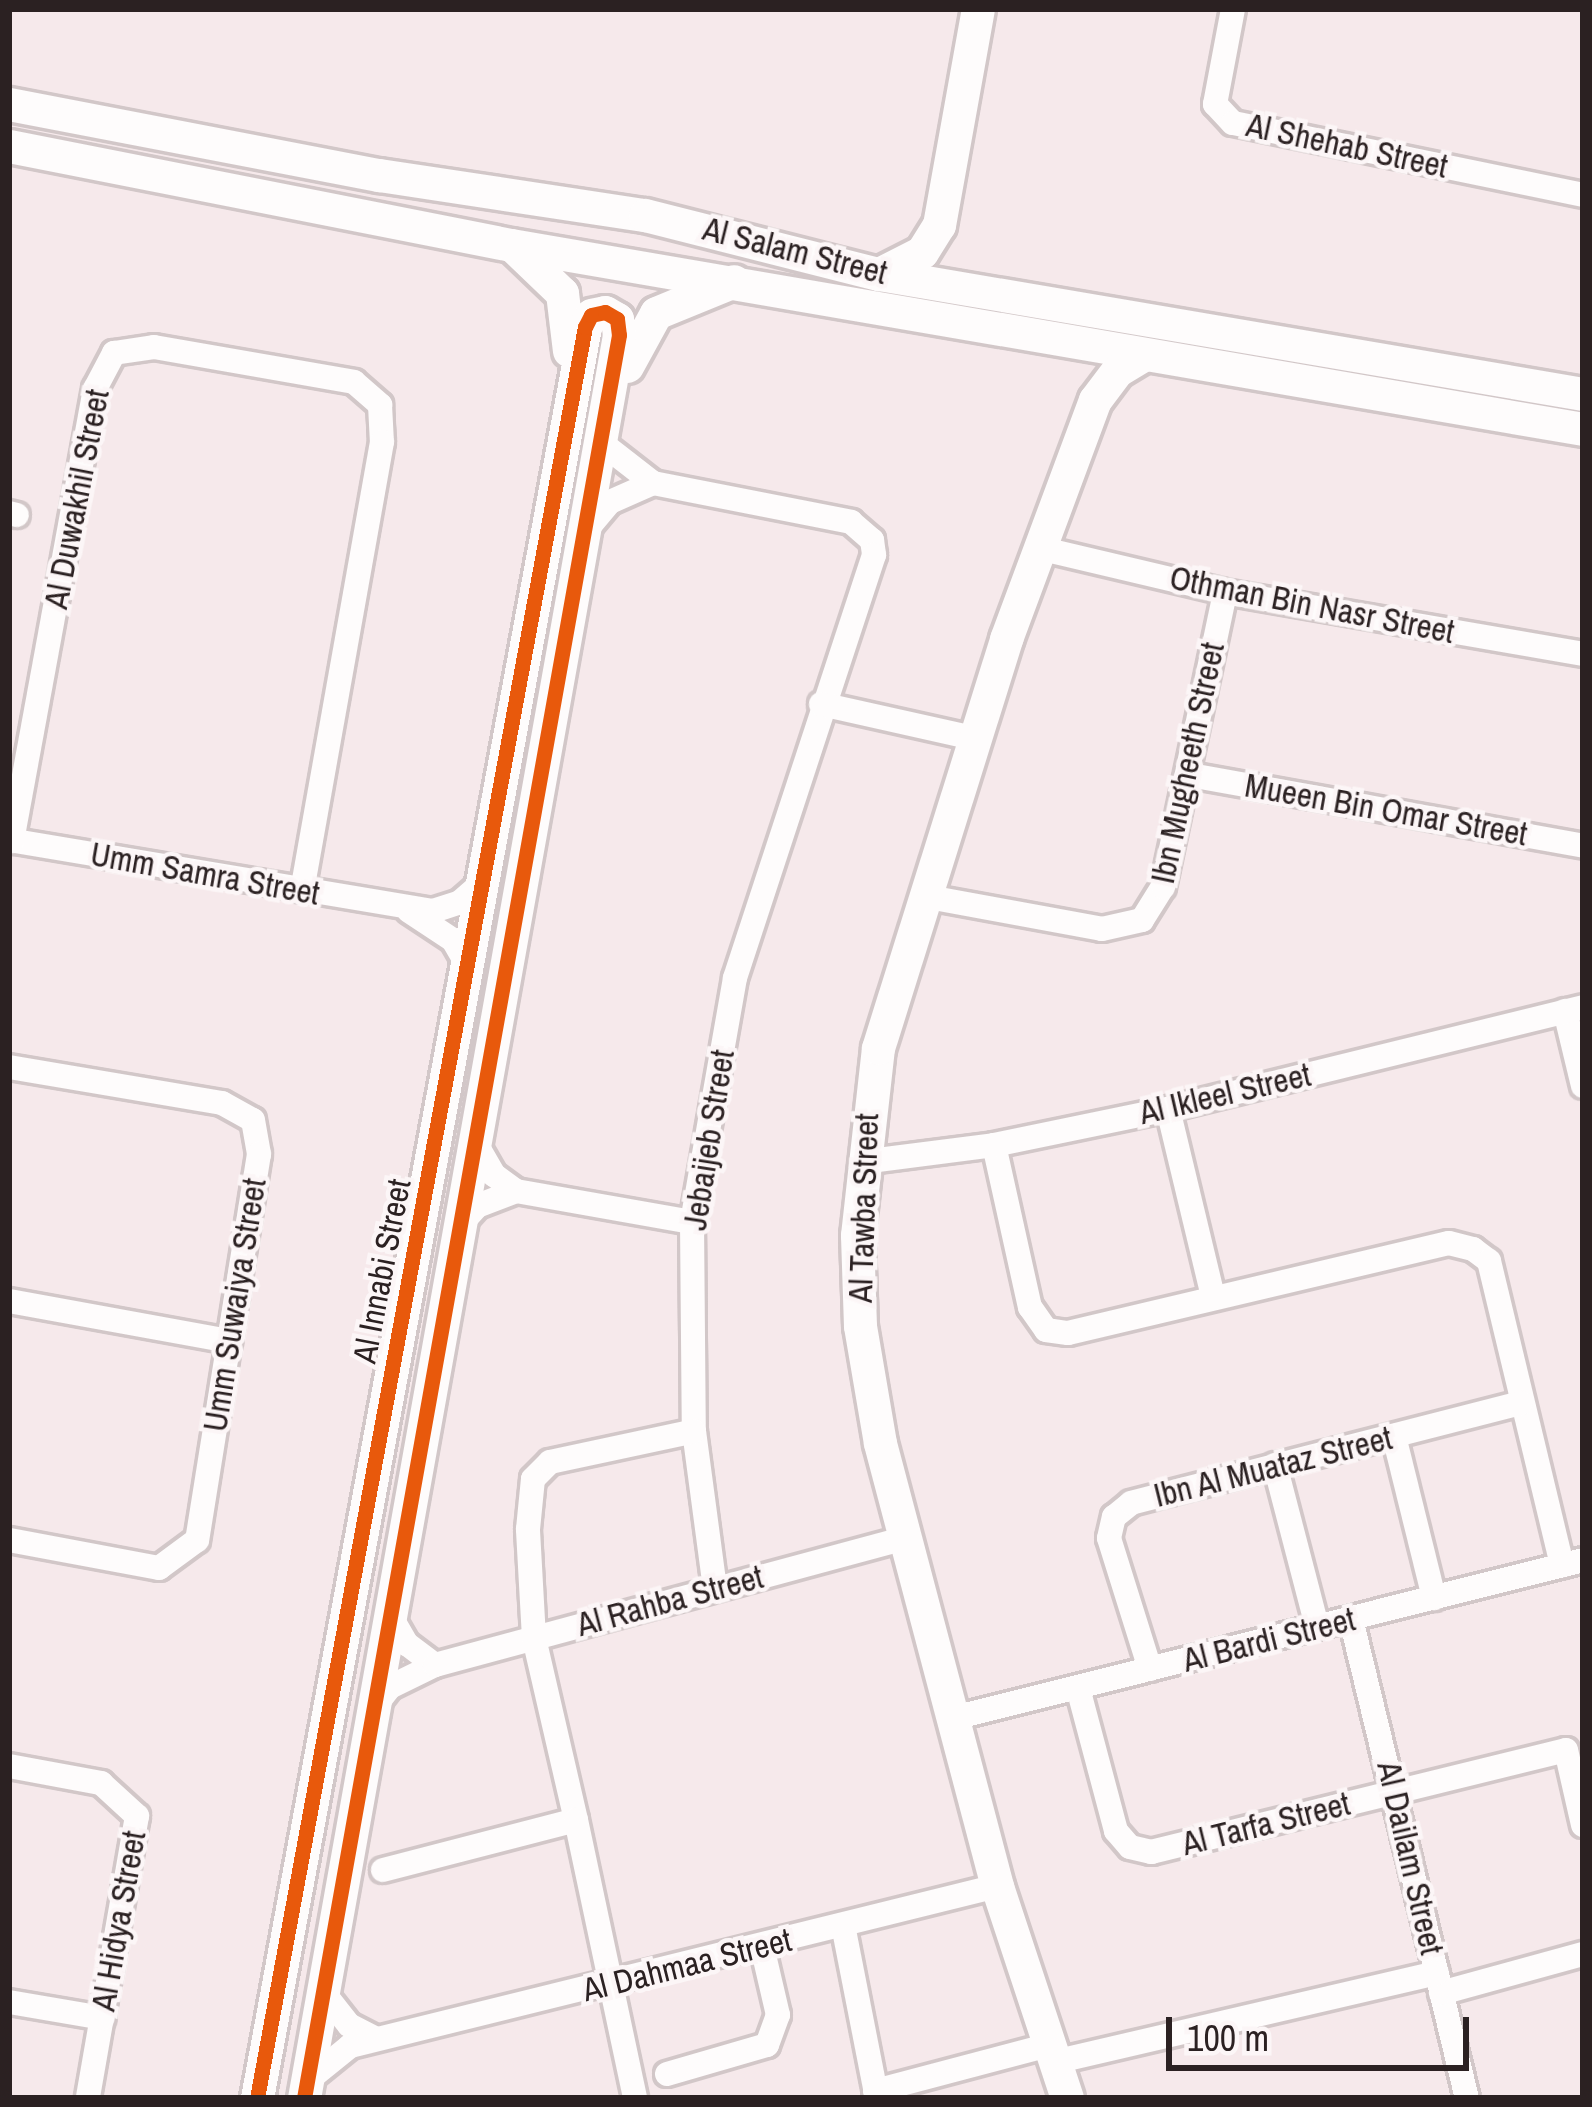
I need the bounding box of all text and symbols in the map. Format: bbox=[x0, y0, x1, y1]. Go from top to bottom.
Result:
street label: Al Shehab Street bbox=[1243, 105, 1451, 187]
street label: Al Salam Street bbox=[699, 209, 891, 293]
street label: Al Duwakhil Street bbox=[36, 386, 118, 612]
street label: Othman Bin Nasr Street bbox=[1166, 558, 1458, 652]
street label: Ibn Mugheeth Street bbox=[1143, 639, 1233, 887]
street label: Mueen Bin Omar Street bbox=[1242, 766, 1530, 854]
street label: Umm Samra Street bbox=[88, 834, 322, 914]
street label: Jebaijeb Street bbox=[675, 1047, 743, 1233]
street label: Al Ikleel Street bbox=[1136, 1055, 1314, 1133]
street label: Al Tawba Street bbox=[841, 1112, 887, 1304]
street label: Umm Suwaiya Street bbox=[195, 1176, 275, 1434]
street label: Al Innabi Street bbox=[345, 1176, 419, 1366]
street label: Ibn Al Muataz Street bbox=[1149, 1418, 1397, 1516]
street label: Al Rahba Street bbox=[573, 1557, 767, 1645]
street label: Al Bardi Street bbox=[1179, 1600, 1359, 1680]
street label: Al Dailam Street bbox=[1369, 1758, 1451, 1958]
street label: Al Tarfa Street bbox=[1178, 1784, 1354, 1864]
street label: Al Hidya Street bbox=[84, 1828, 154, 2014]
street label: Al Dahmaa Street bbox=[579, 1920, 795, 2010]
scale bar bbox=[1172, 1993, 1475, 2067]
text: 100 m bbox=[1187, 2014, 1269, 2062]

